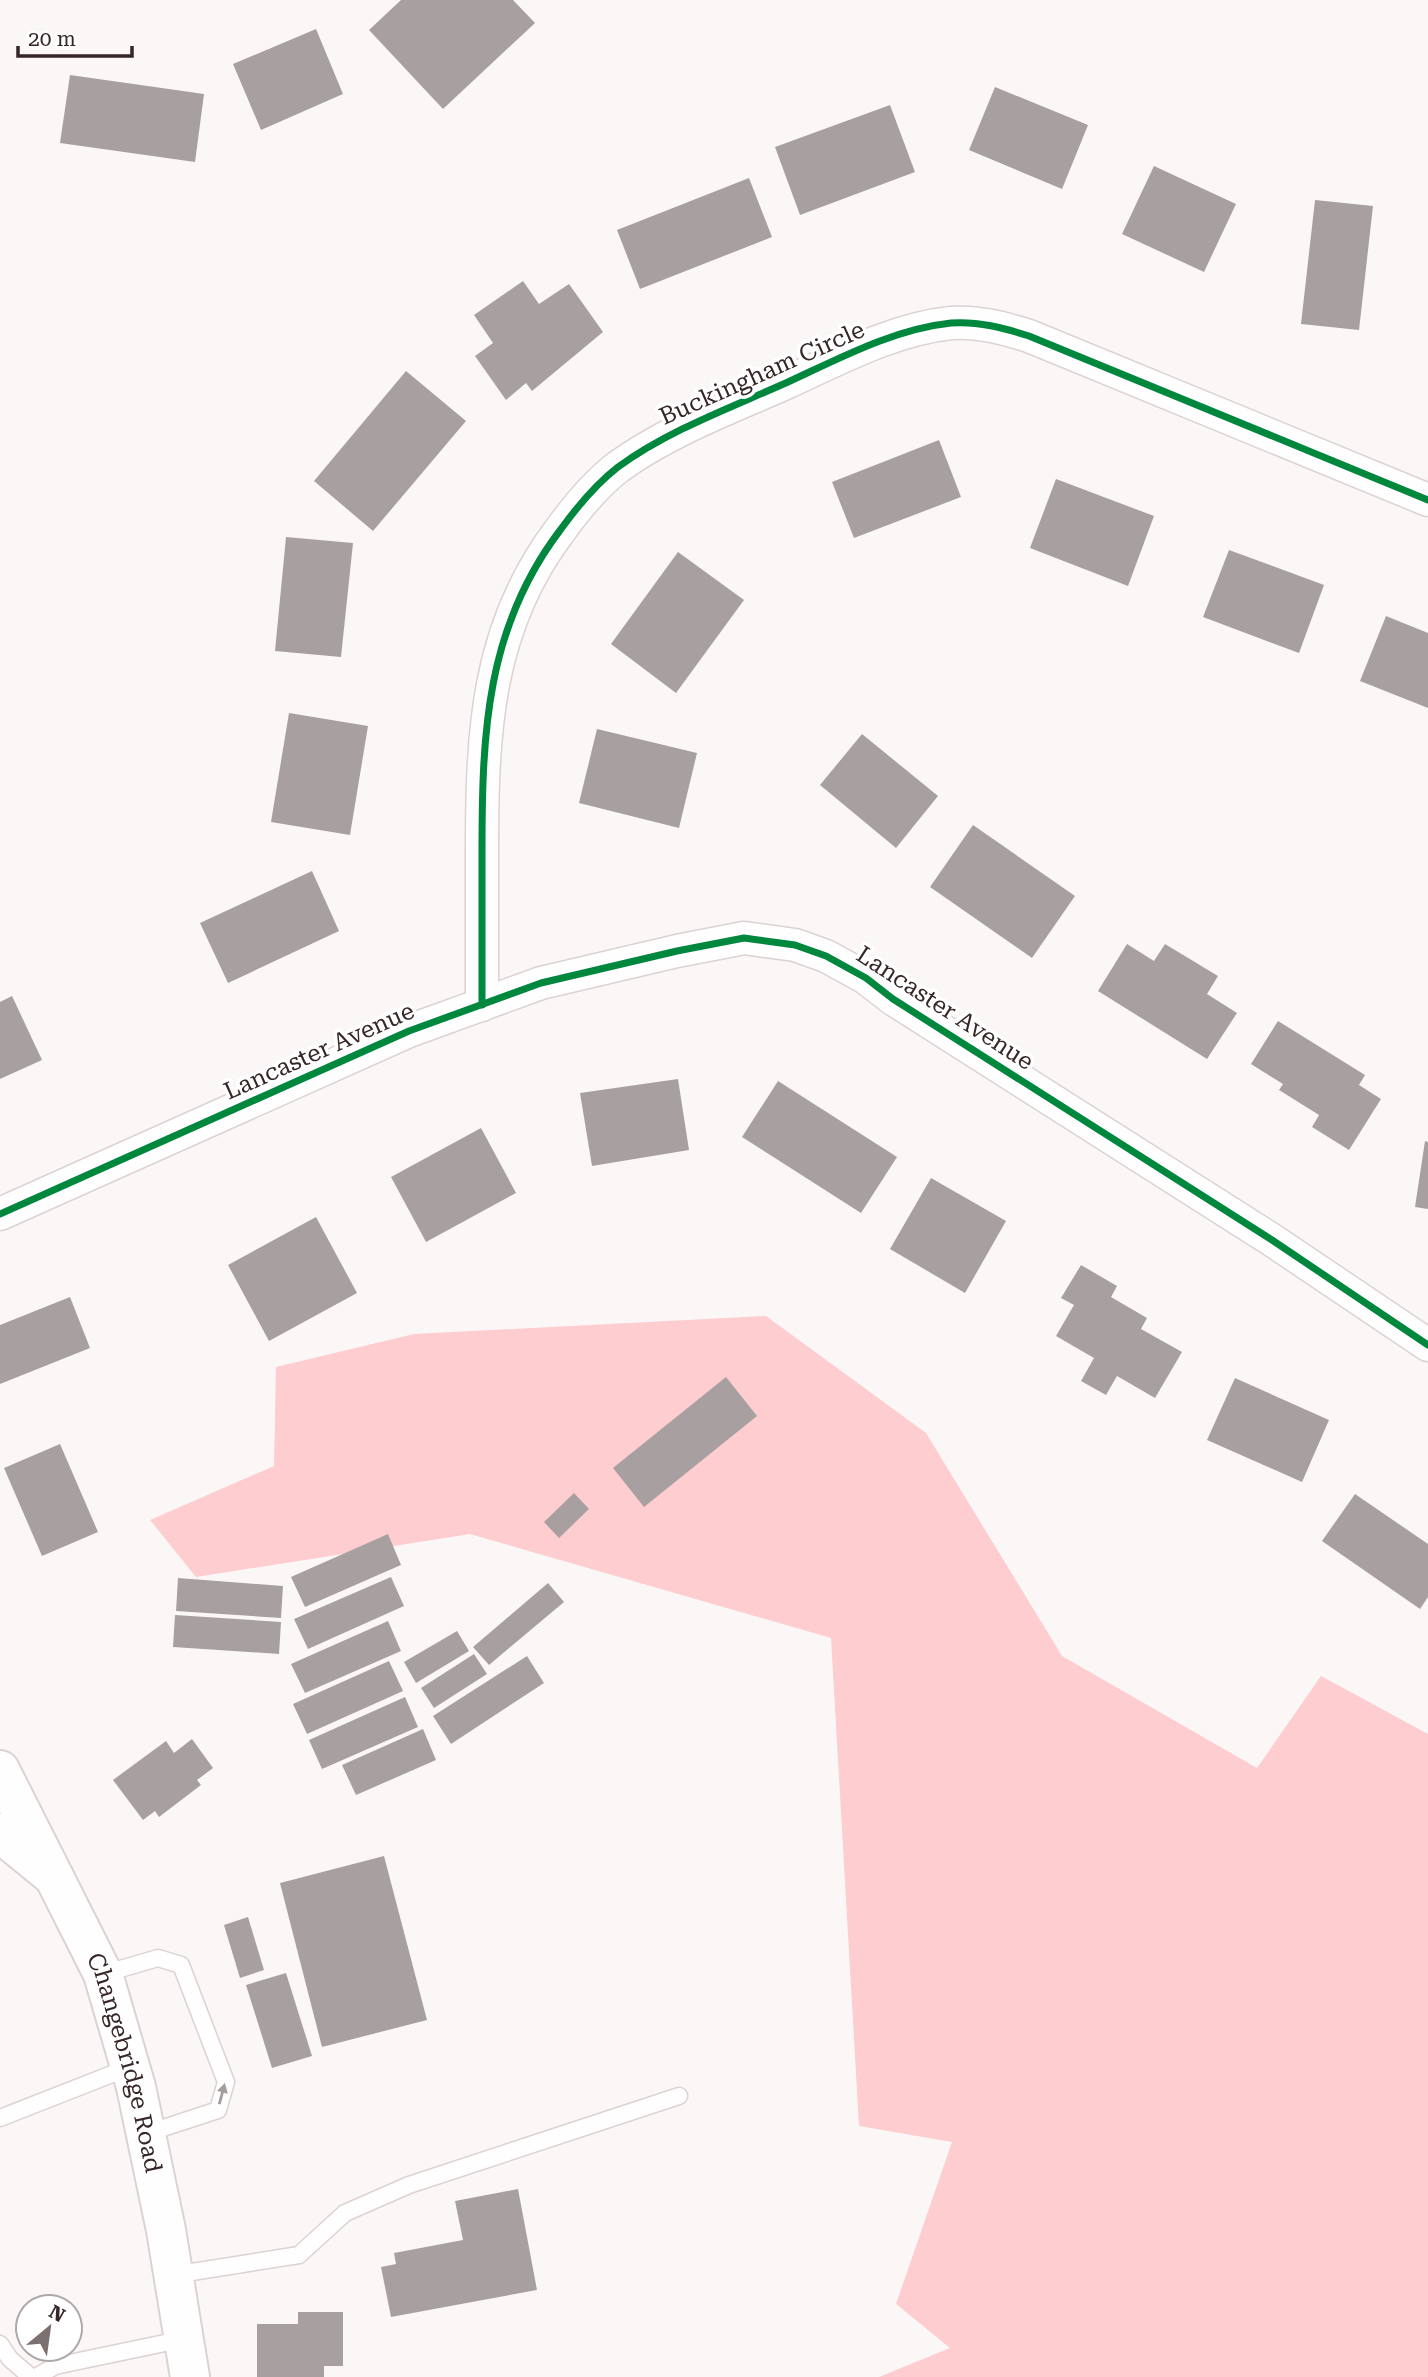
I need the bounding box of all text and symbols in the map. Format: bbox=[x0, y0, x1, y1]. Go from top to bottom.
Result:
scale bar bbox=[18, 14, 131, 58]
text: 20 m bbox=[28, 27, 76, 51]
street label: Buckingham Circle bbox=[655, 315, 869, 431]
street label: Lancaster Avenue bbox=[851, 940, 1039, 1076]
street label: Lancaster Avenue bbox=[220, 996, 418, 1106]
street label: Changebridge Road bbox=[81, 1948, 168, 2175]
one-way arrow bbox=[218, 2083, 228, 2104]
north arrow bbox=[14, 2293, 84, 2363]
text: N bbox=[45, 2300, 69, 2327]

